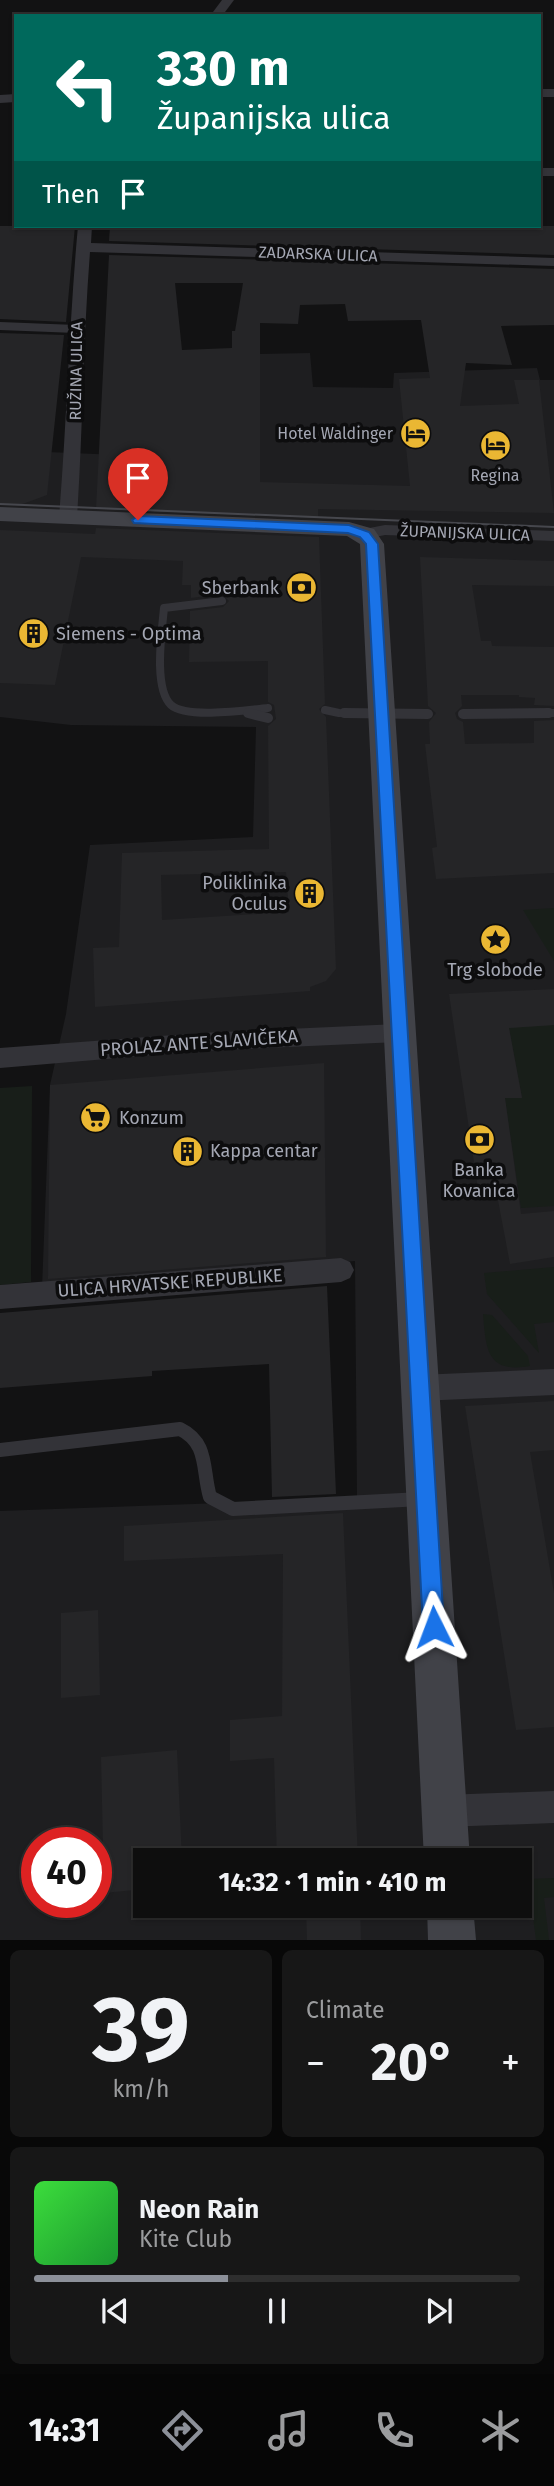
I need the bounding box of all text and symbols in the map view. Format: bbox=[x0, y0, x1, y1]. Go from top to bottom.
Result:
text: 330 m bbox=[157, 39, 290, 98]
icon: left bbox=[42, 42, 133, 133]
text: Županijska ulica bbox=[157, 99, 391, 137]
icon: arrive bbox=[114, 175, 152, 213]
text: Then bbox=[42, 179, 100, 210]
street label: ZADARSKA ULICA bbox=[258, 242, 379, 266]
street label: RUŽINA ULICA bbox=[65, 321, 86, 421]
hotel icon: Hotel Waldinger bbox=[399, 416, 433, 450]
place label: Hotel Waldinger bbox=[277, 424, 394, 443]
hotel icon: Regina bbox=[478, 429, 512, 463]
pin bbox=[108, 448, 168, 520]
icon: arrive bbox=[119, 459, 157, 497]
place label: Regina bbox=[470, 466, 520, 485]
street label: ŽUPANIJSKA ULICA bbox=[400, 520, 531, 545]
bank icon: Sberbank bbox=[285, 571, 319, 605]
place label: Sberbank bbox=[202, 577, 280, 599]
building icon: Siemens - Optima bbox=[16, 617, 50, 651]
place label: Siemens - Optima bbox=[56, 623, 202, 645]
place label: Poliklinika Oculus bbox=[202, 872, 287, 915]
building icon: Poliklinika Oculus bbox=[293, 876, 327, 910]
place icon: Trg slobode bbox=[478, 922, 512, 956]
place label: Trg slobode bbox=[447, 959, 543, 981]
street label: PROLAZ ANTE SLAVIČEKA bbox=[99, 1025, 299, 1061]
supermarket icon: Konzum bbox=[79, 1101, 113, 1135]
place label: Konzum bbox=[119, 1107, 184, 1129]
bank icon: Banka Kovanica bbox=[462, 1122, 496, 1156]
building icon: Kappa centar bbox=[170, 1134, 204, 1168]
place label: Kappa centar bbox=[210, 1140, 318, 1162]
place label: Banka Kovanica bbox=[443, 1159, 516, 1202]
street label: ULICA HRVATSKE REPUBLIKE bbox=[57, 1264, 283, 1302]
position arrow bbox=[397, 1590, 471, 1664]
speed limit sign: 40 bbox=[21, 1827, 112, 1918]
text: 14:32 · 1 min · 410 m bbox=[219, 1867, 447, 1898]
text: 39 bbox=[92, 1975, 190, 2084]
text: Climate bbox=[306, 1996, 385, 2024]
text: 20° bbox=[371, 2031, 455, 2094]
text: − bbox=[306, 2040, 325, 2086]
text: + bbox=[501, 2040, 520, 2086]
text: km/h bbox=[113, 2075, 169, 2103]
text: Neon Rain bbox=[139, 2194, 259, 2225]
text: Kite Club bbox=[139, 2225, 232, 2253]
icon: previous bbox=[96, 2292, 134, 2330]
icon: pause bbox=[258, 2292, 296, 2330]
icon: next bbox=[420, 2292, 458, 2330]
icon: directions bbox=[158, 2406, 207, 2455]
icon: music bbox=[264, 2406, 313, 2455]
icon: phone bbox=[370, 2406, 419, 2455]
icon: climate bbox=[476, 2406, 525, 2455]
text: 14:31 bbox=[29, 2411, 101, 2449]

